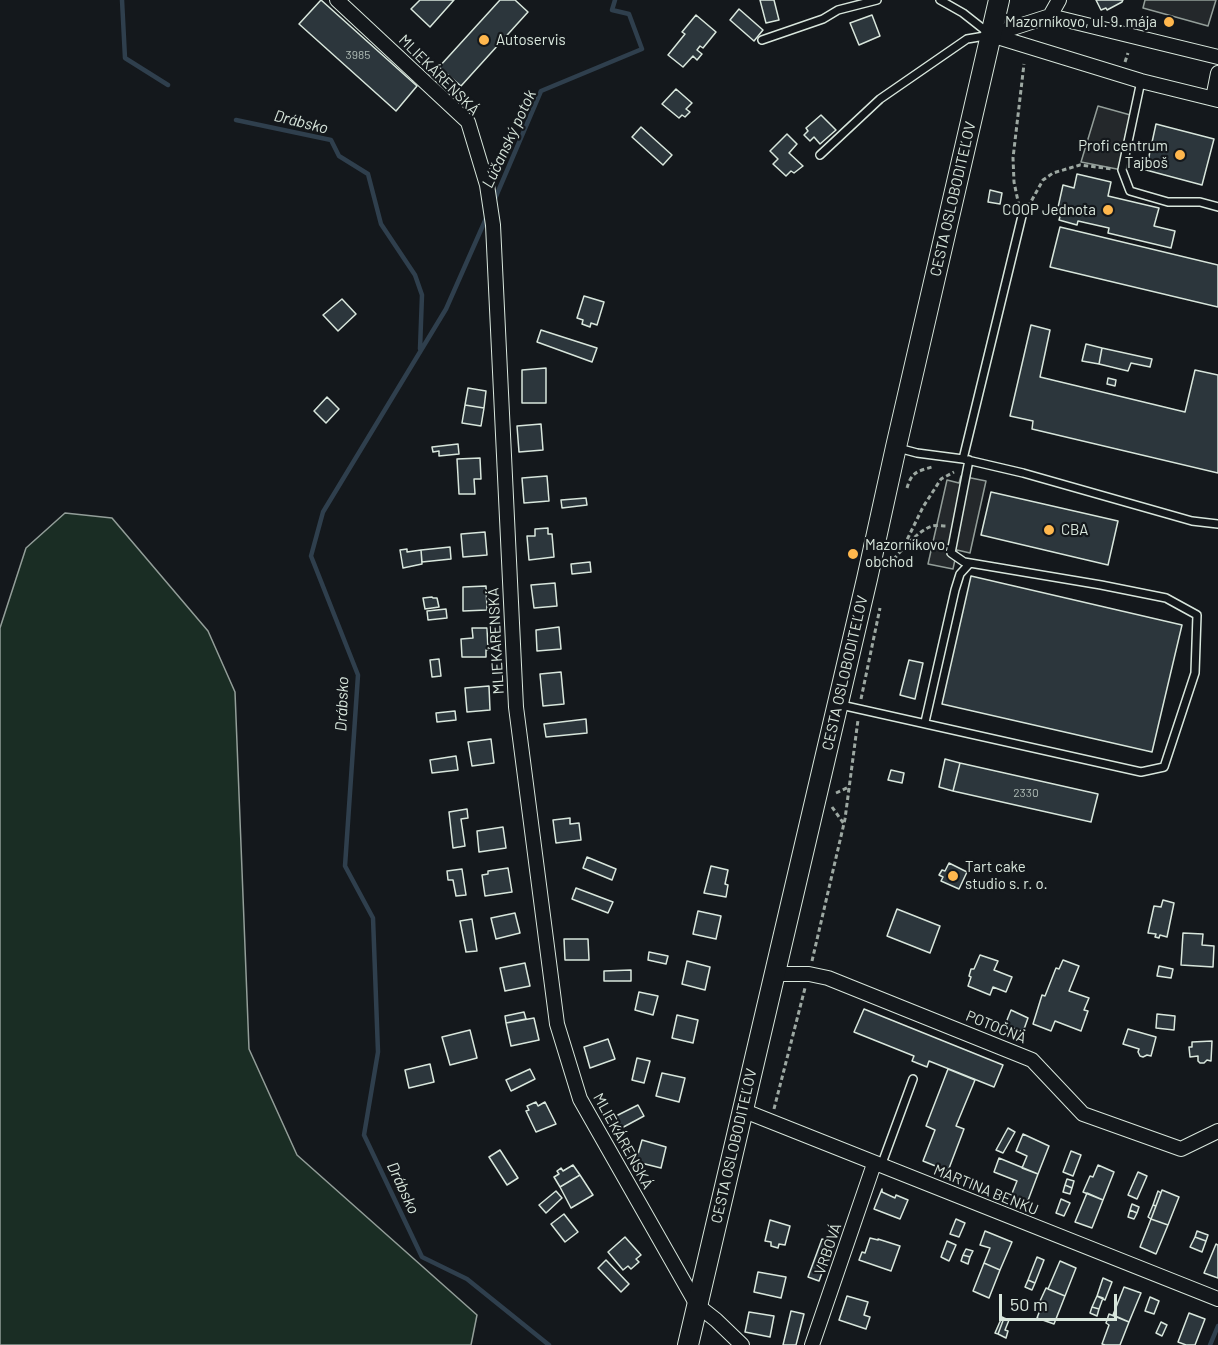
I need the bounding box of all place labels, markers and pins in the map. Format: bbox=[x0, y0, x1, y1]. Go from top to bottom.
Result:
place label: Mazorníkovo, ul. 9. mája bbox=[1005, 13, 1157, 31]
marker: Mazorníkovo, ul. 9. mája bbox=[1162, 15, 1176, 29]
place label: Autoservis bbox=[496, 31, 566, 49]
marker: Autoservis bbox=[477, 33, 491, 47]
place label: Profi centrum Tajboš bbox=[1078, 137, 1168, 172]
marker: Profi centrum Tajboš bbox=[1173, 148, 1187, 162]
place label: COOP Jednota bbox=[1002, 201, 1096, 219]
marker: COOP Jednota bbox=[1101, 203, 1115, 217]
place label: CBA bbox=[1061, 521, 1088, 539]
marker: CBA bbox=[1042, 523, 1056, 537]
place label: Mazorníkovo, obchod bbox=[865, 536, 949, 571]
marker: Mazorníkovo, obchod bbox=[846, 547, 860, 561]
place label: Tart cake studio s. r. o. bbox=[965, 858, 1048, 893]
marker: Tart cake studio s. r. o. bbox=[946, 869, 960, 883]

